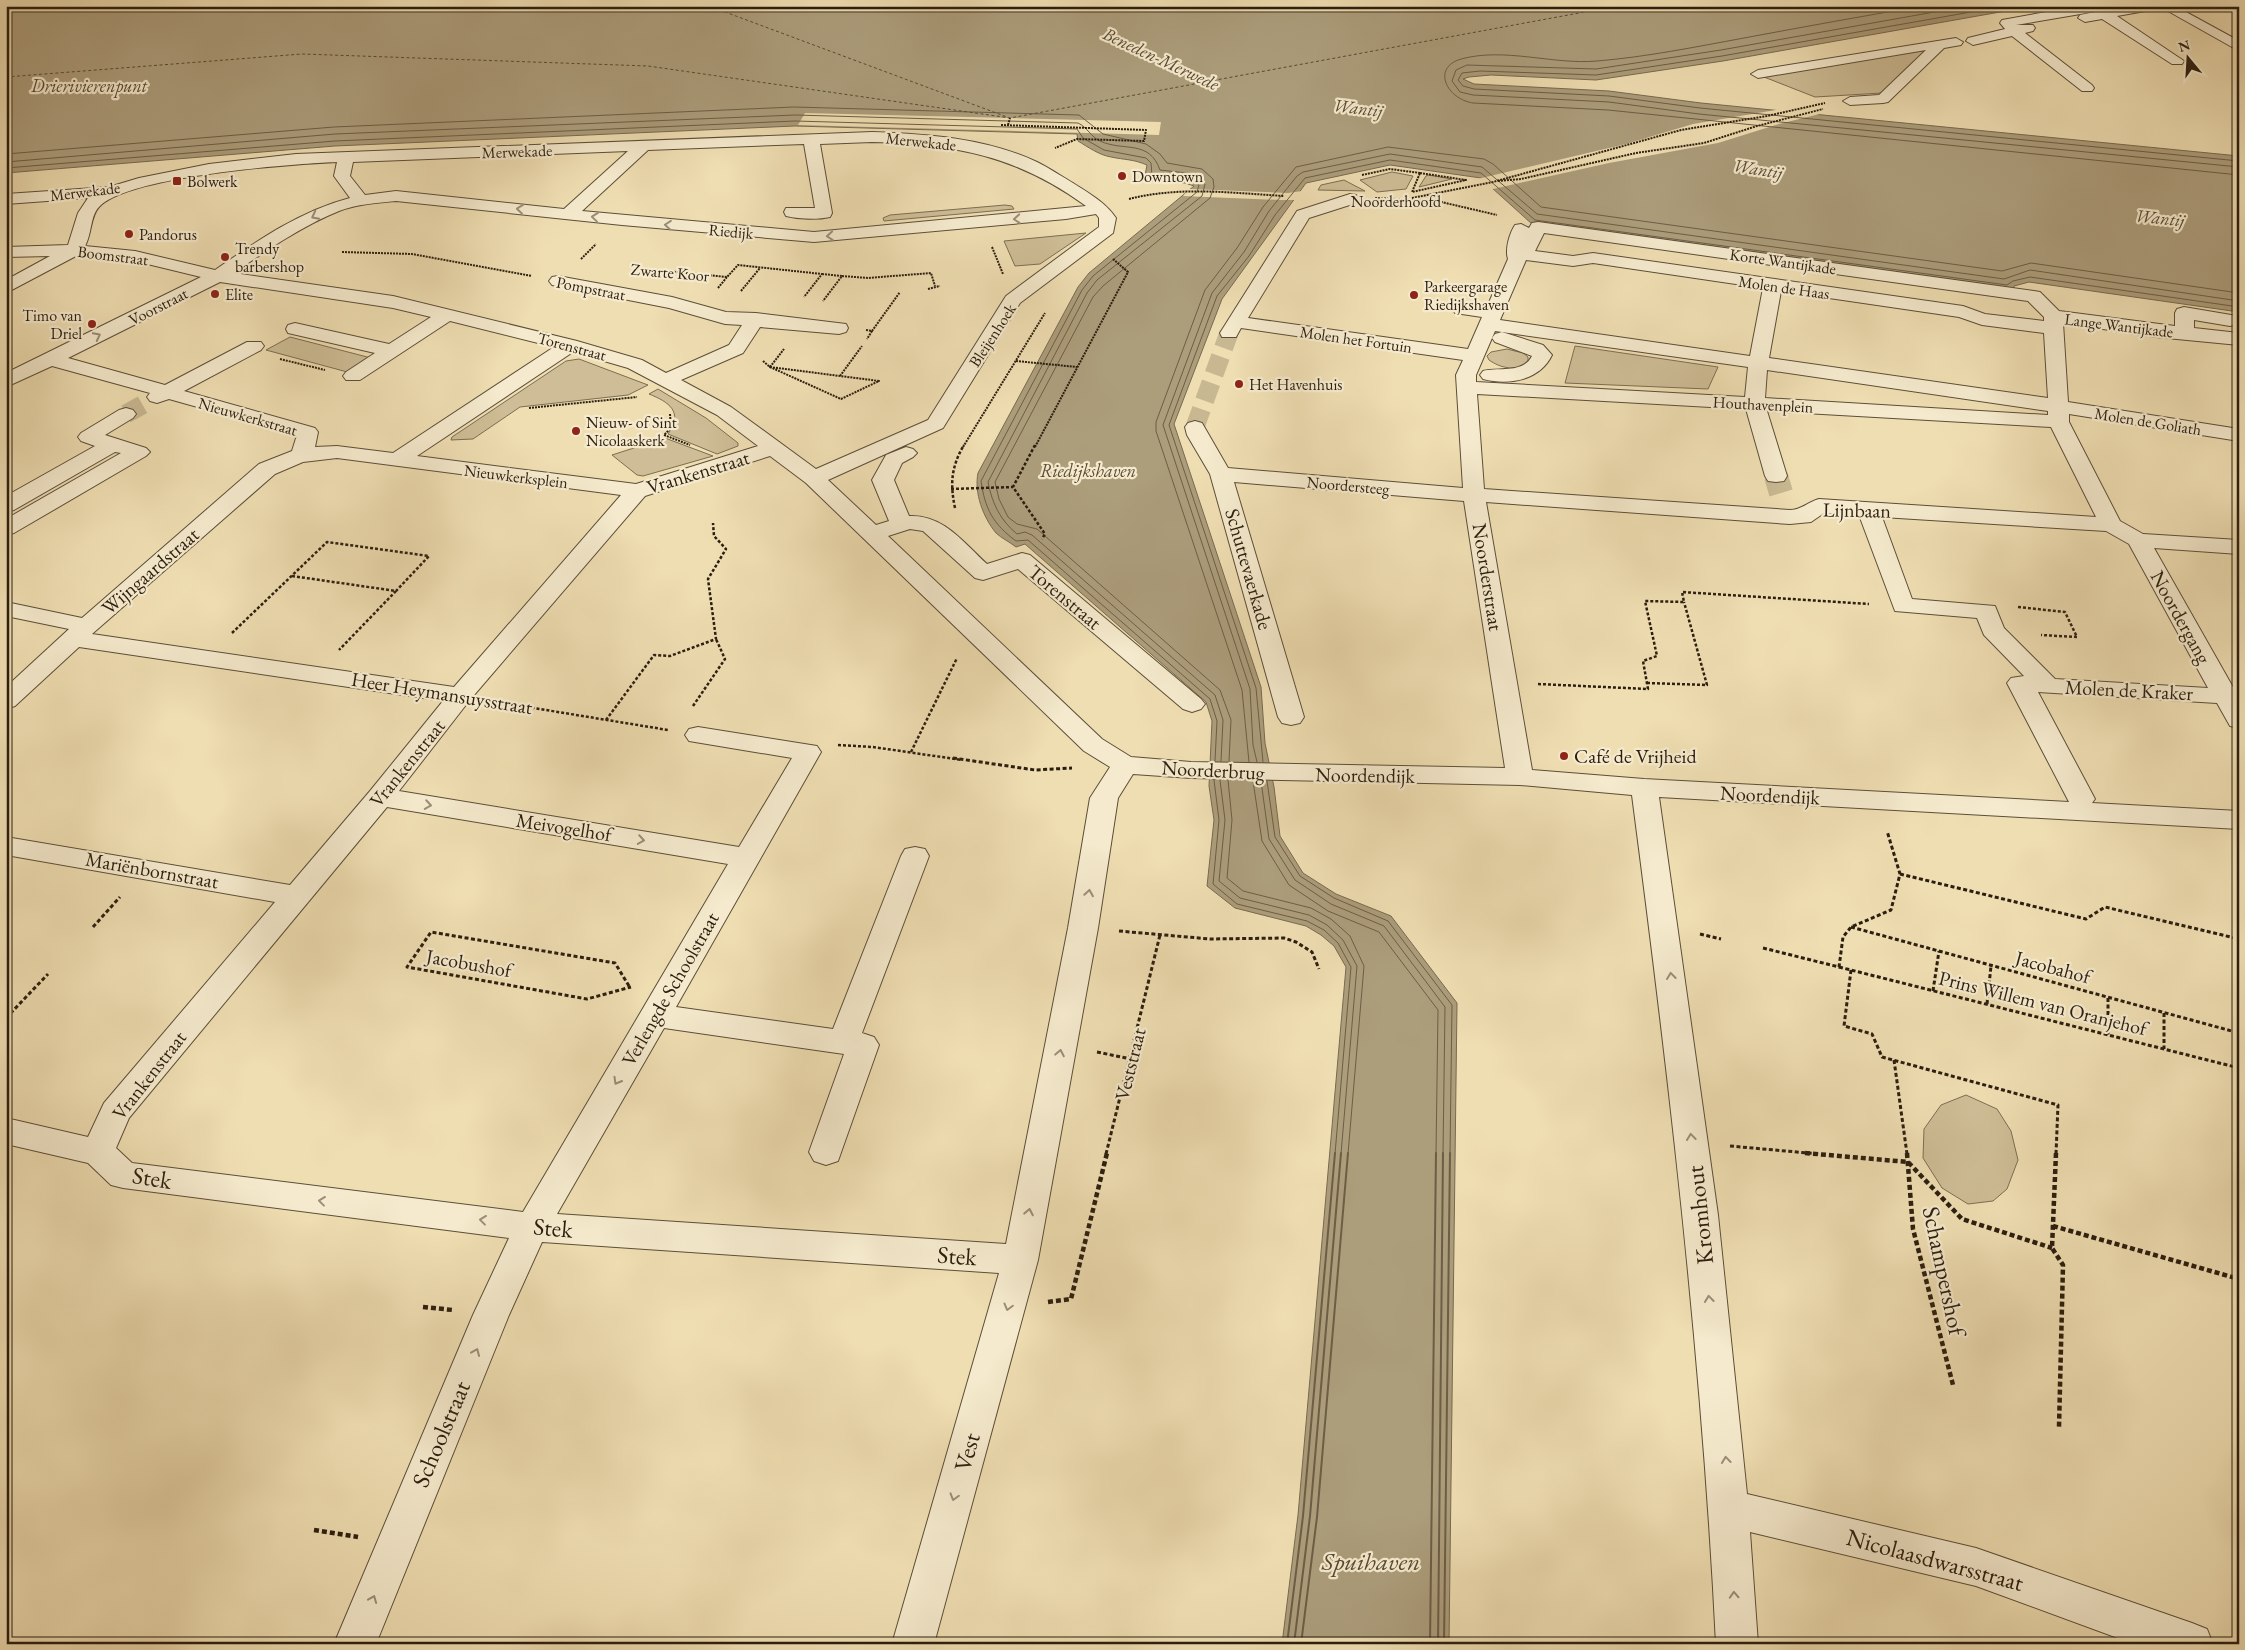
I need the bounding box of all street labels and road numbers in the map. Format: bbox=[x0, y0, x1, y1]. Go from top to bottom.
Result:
street label: Merwekade bbox=[885, 127, 957, 156]
street label: Merwekade bbox=[481, 140, 553, 163]
street label: Merwekade bbox=[49, 177, 121, 206]
street label: Noorderhoofd bbox=[1351, 191, 1442, 212]
street label: Riedijk bbox=[708, 219, 755, 244]
street label: Boomstraat bbox=[76, 241, 149, 270]
street label: Korte Wantijkade bbox=[1728, 244, 1838, 279]
street label: Zwarte Koor bbox=[630, 259, 711, 286]
street label: Molen de Haas bbox=[1737, 271, 1831, 304]
street label: Pompstraat bbox=[555, 272, 627, 305]
street label: Voorstraat bbox=[125, 283, 191, 330]
street label: Bleijenhoek bbox=[964, 299, 1021, 371]
street label: Lange Wantijkade bbox=[2063, 308, 2174, 343]
street label: Molen het Fortuin bbox=[1299, 321, 1414, 358]
street label: Torenstraat bbox=[535, 327, 609, 366]
street label: Houthavenplein bbox=[1712, 391, 1814, 418]
street label: Nieuwkerkstraat bbox=[196, 392, 300, 441]
street label: Molen de Goliath bbox=[2093, 403, 2203, 440]
street label: Vrankenstraat bbox=[643, 444, 753, 500]
street label: Nieuwkerksplein bbox=[463, 460, 570, 493]
street label: Noordersteeg bbox=[1306, 471, 1391, 500]
street label: Lijnbaan bbox=[1823, 496, 1892, 524]
street label: Schuttevaerkade bbox=[1219, 505, 1279, 633]
street label: Wijngaardstraat bbox=[96, 521, 205, 621]
street label: Noorderstraat bbox=[1467, 521, 1509, 633]
street label: Torenstraat bbox=[1023, 559, 1108, 636]
street label: Noordergang bbox=[2145, 566, 2217, 669]
street label: Heer Heymansuysstraat bbox=[350, 666, 535, 720]
street label: Molen de Kraker bbox=[2064, 674, 2194, 706]
street label: Vrankenstraat bbox=[363, 713, 451, 812]
street label: Noorderbrug bbox=[1161, 754, 1265, 786]
street label: Noordendijk bbox=[1315, 761, 1416, 789]
street label: Noordendijk bbox=[1720, 779, 1821, 811]
street label: Meivogelhof bbox=[514, 807, 616, 848]
street label: Mariënbornstraat bbox=[83, 846, 221, 895]
street label: Verlengde Schoolstraat bbox=[615, 907, 725, 1071]
street label: Jacobushof bbox=[422, 942, 516, 984]
street label: Jacobahof bbox=[2011, 944, 2096, 990]
street label: Prins Willem van Oranjehof bbox=[1936, 965, 2152, 1042]
street label: Veststraat bbox=[1108, 1024, 1152, 1103]
street label: Vrankenstraat bbox=[106, 1025, 192, 1125]
street label: Stek bbox=[130, 1159, 175, 1196]
street label: Kromhout bbox=[1679, 1164, 1720, 1266]
street label: Schampershof bbox=[1916, 1204, 1974, 1341]
street label: Stek bbox=[532, 1210, 575, 1245]
street label: Stek bbox=[936, 1239, 978, 1272]
street label: Schoolstraat bbox=[404, 1376, 477, 1492]
street label: Vest bbox=[946, 1429, 987, 1475]
street label: Nicolaasdwarsstraat bbox=[1843, 1521, 2027, 1598]

